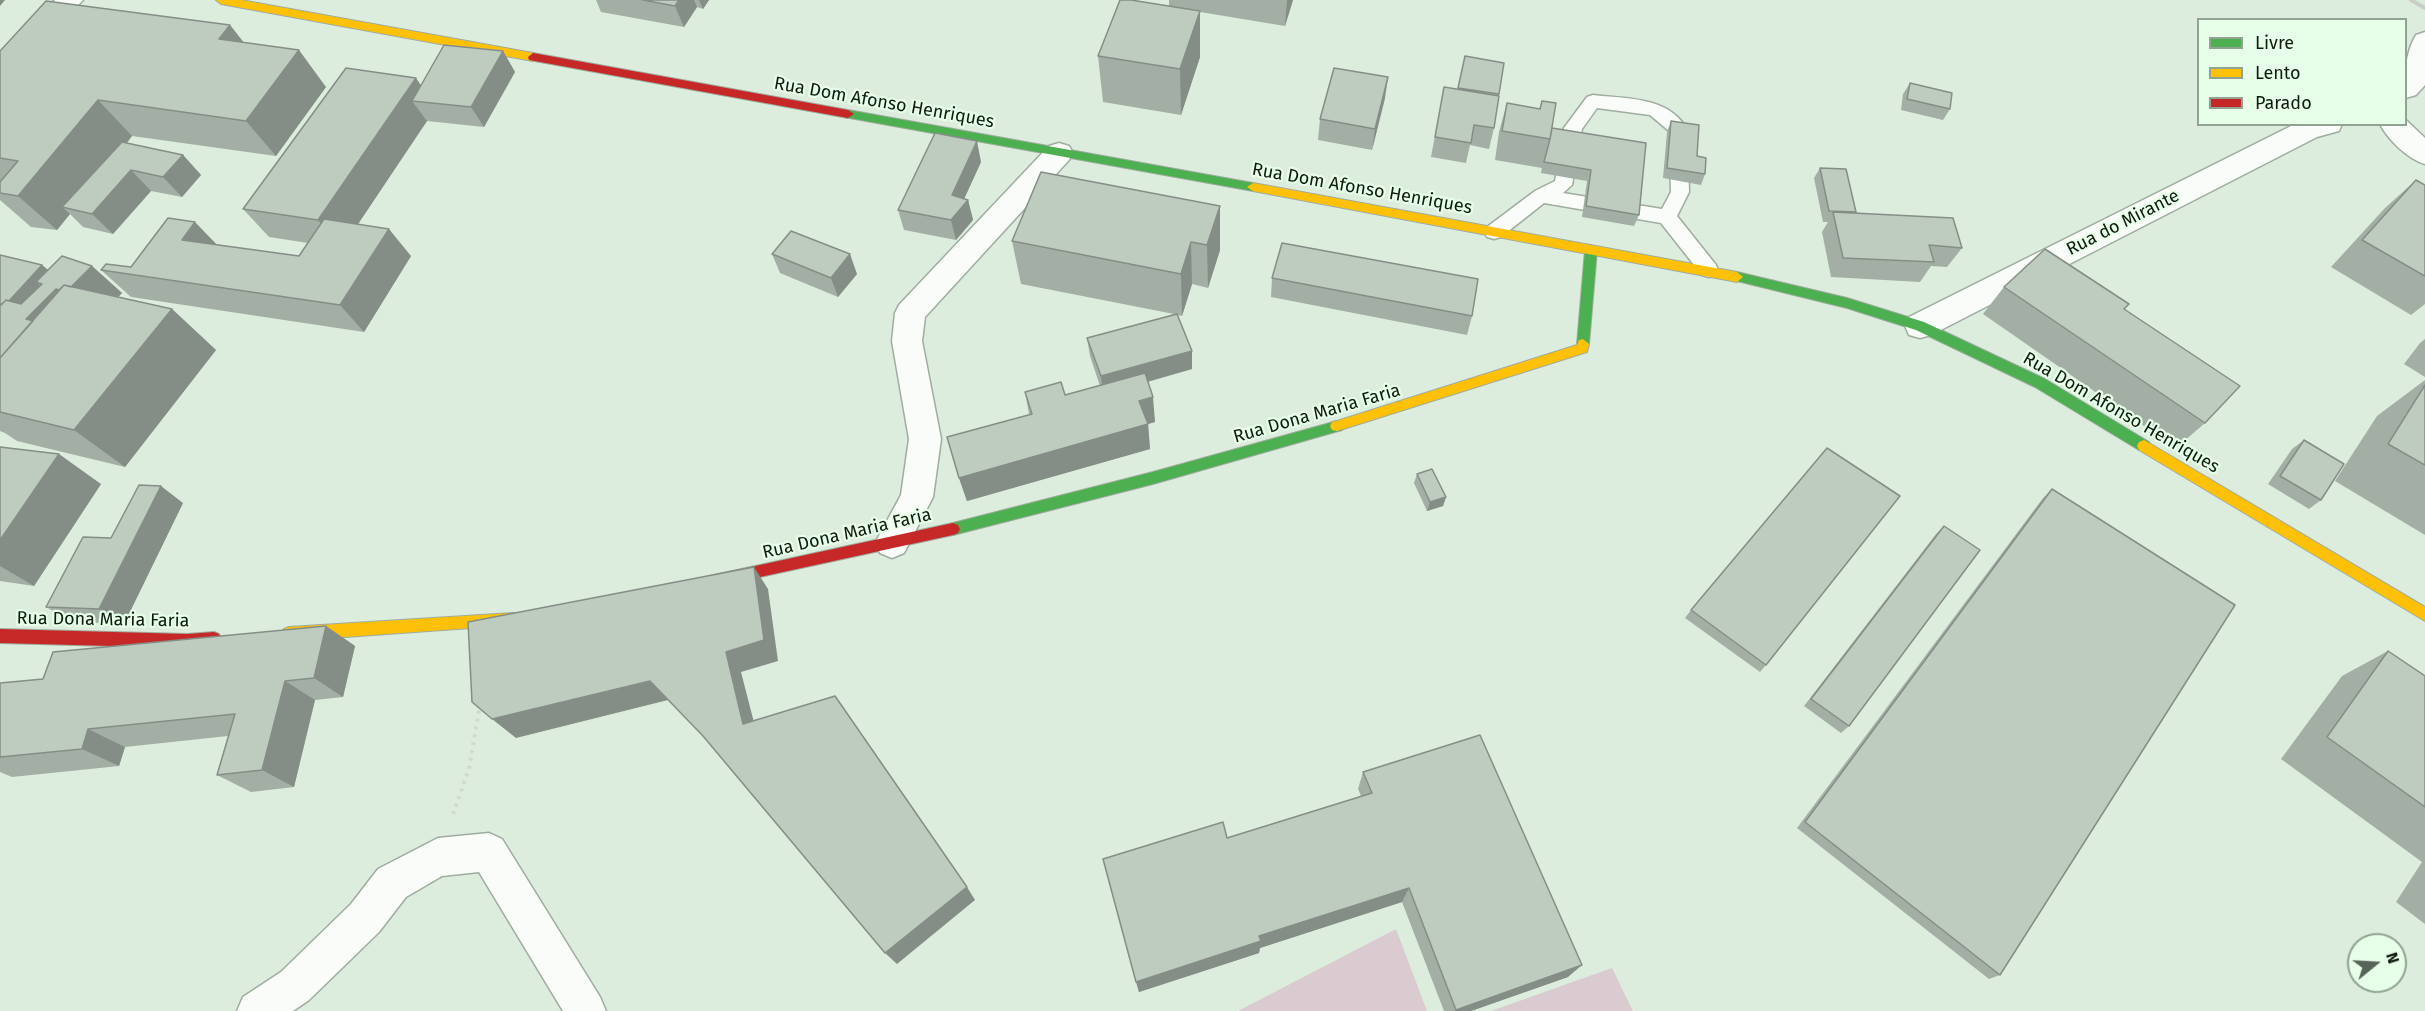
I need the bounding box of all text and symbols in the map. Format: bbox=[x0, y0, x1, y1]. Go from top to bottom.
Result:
legend bbox=[2197, 18, 2407, 126]
text: Livre bbox=[2255, 32, 2294, 54]
text: Lento bbox=[2255, 62, 2301, 84]
street label: Rua Dom Afonso Henriques bbox=[772, 73, 996, 133]
text: Parado bbox=[2255, 92, 2312, 114]
street label: Rua Dom Afonso Henriques bbox=[1250, 159, 1474, 219]
street label: Rua do Mirante bbox=[2063, 185, 2183, 261]
street label: Rua Dom Afonso Henriques bbox=[2019, 348, 2223, 478]
street label: Rua Dona Maria Faria bbox=[1231, 380, 1403, 448]
street label: Rua Dona Maria Faria bbox=[760, 504, 934, 564]
street label: Rua Dona Maria Faria bbox=[16, 608, 190, 632]
north arrow bbox=[2347, 933, 2407, 993]
text: N bbox=[2382, 950, 2403, 966]

